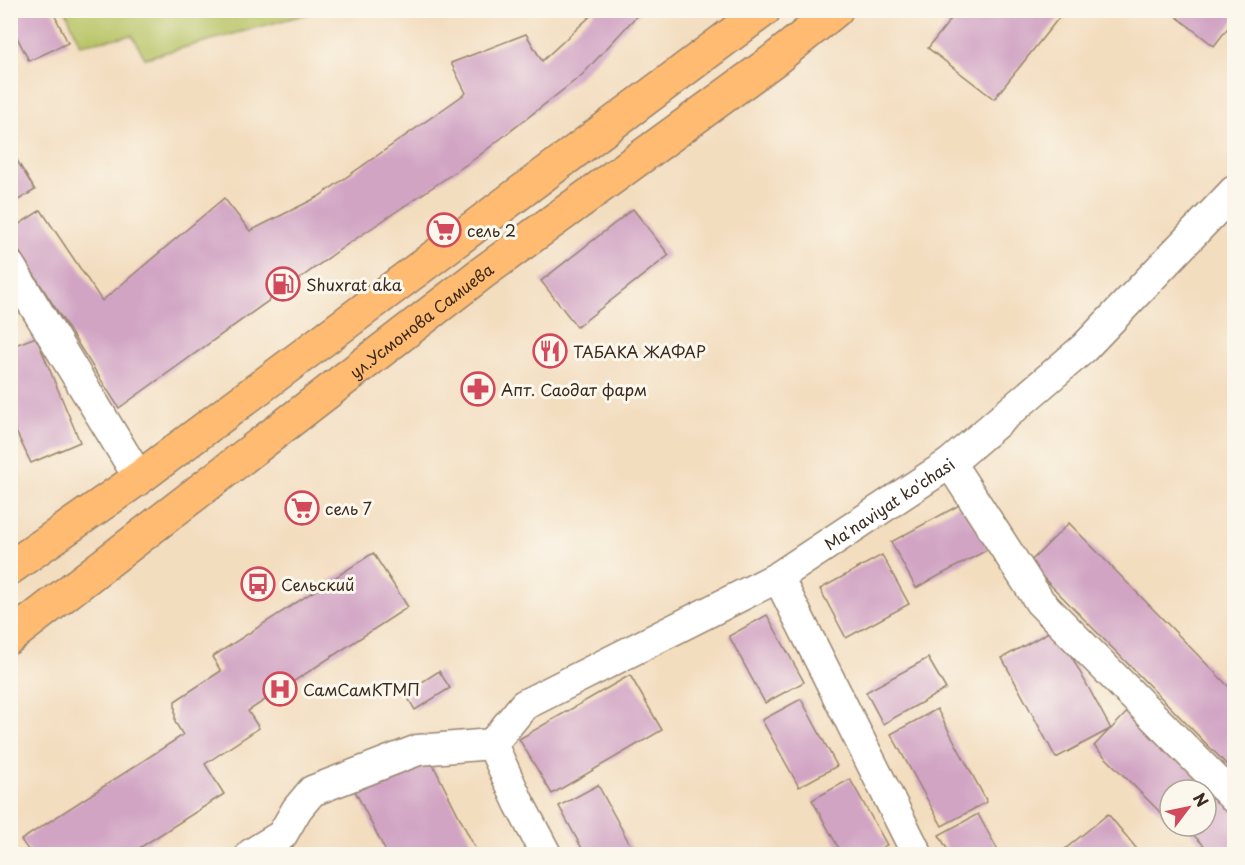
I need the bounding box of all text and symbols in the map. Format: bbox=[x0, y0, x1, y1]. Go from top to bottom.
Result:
supermarket icon: сель 2 bbox=[426, 212, 462, 248]
place label: сель 2 bbox=[467, 218, 516, 242]
street label: ул.Усмонова Самиева bbox=[344, 257, 498, 383]
fuel station icon: Shuxrat aka bbox=[265, 266, 301, 302]
place label: Shuxrat aka bbox=[306, 272, 402, 296]
restaurant icon: ТАБАКА ЖАФАР bbox=[532, 333, 568, 369]
place label: ТАБАКА ЖАФАР bbox=[573, 339, 706, 363]
pharmacy icon: Апт. Саодат фарм bbox=[460, 371, 496, 407]
place label: Апт. Саодат фарм bbox=[501, 377, 647, 401]
street label: Ma'naviyat ko'chasi bbox=[819, 452, 960, 555]
supermarket icon: сель 7 bbox=[284, 490, 320, 526]
place label: сель 7 bbox=[325, 496, 372, 520]
bus stop icon: Сельский bbox=[240, 566, 276, 602]
place label: Сельский bbox=[281, 572, 355, 596]
hospital icon: СамСамКТМП bbox=[262, 671, 298, 707]
place label: СамСамКТМП bbox=[303, 677, 420, 701]
north arrow bbox=[1158, 778, 1218, 838]
text: N bbox=[1188, 788, 1215, 811]

